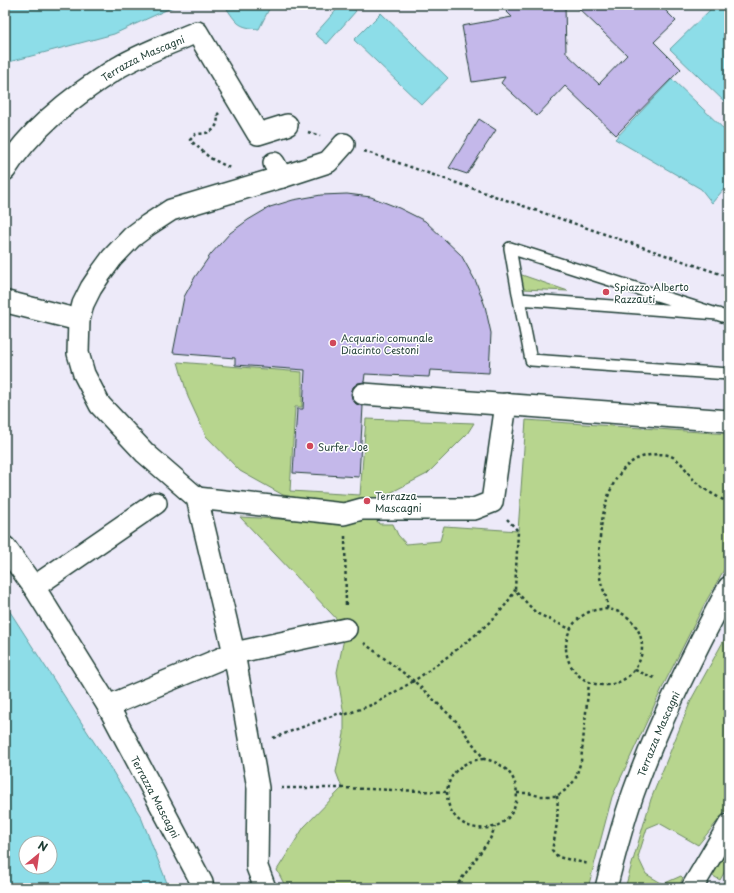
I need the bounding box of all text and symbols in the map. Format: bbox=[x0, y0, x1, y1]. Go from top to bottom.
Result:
street label: Terrazza Mascagni bbox=[98, 31, 186, 84]
place label: Spiazzo Alberto Razzauti bbox=[614, 279, 689, 306]
marker: Spiazzo Alberto Razzauti bbox=[601, 287, 611, 297]
place label: Acquario comunale Diacinto Cestoni bbox=[341, 330, 434, 357]
marker: Acquario comunale Diacinto Cestoni bbox=[328, 338, 338, 348]
place label: Surfer Joe bbox=[318, 439, 368, 454]
marker: Surfer Joe bbox=[305, 441, 315, 451]
place label: Terrazza Mascagni bbox=[375, 488, 422, 515]
marker: Terrazza Mascagni bbox=[362, 496, 372, 506]
street label: Terrazza Mascagni bbox=[633, 688, 682, 778]
street label: Terrazza Mascagni bbox=[128, 753, 184, 841]
north arrow bbox=[18, 835, 58, 875]
text: N bbox=[35, 836, 51, 856]

